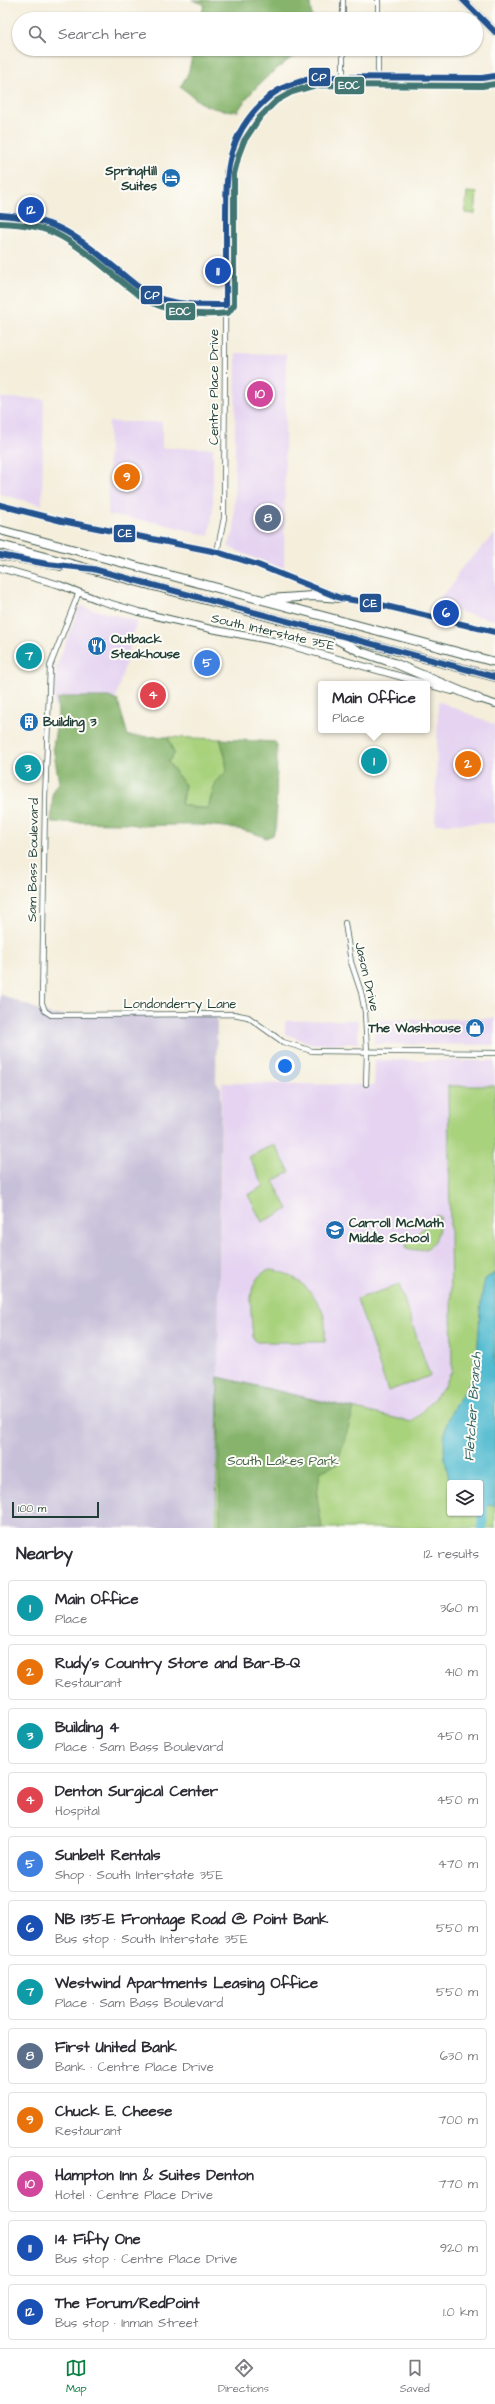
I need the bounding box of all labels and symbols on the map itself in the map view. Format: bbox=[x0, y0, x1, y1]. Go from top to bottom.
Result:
line badge: CP bbox=[308, 67, 331, 87]
text: CP bbox=[312, 70, 327, 85]
line badge: EOC bbox=[334, 76, 365, 95]
text: EOC bbox=[338, 78, 360, 93]
place label: SpringHill Suites bbox=[104, 162, 157, 195]
hotel icon: SpringHill Suites bbox=[160, 167, 182, 189]
pin: 12 bbox=[18, 195, 44, 225]
pin: 11 bbox=[205, 256, 231, 286]
line badge: CP bbox=[140, 285, 163, 305]
text: CP bbox=[145, 288, 160, 303]
line badge: EOC bbox=[165, 302, 196, 321]
text: EOC bbox=[169, 304, 191, 319]
street label: Centre Place Drive bbox=[205, 329, 223, 445]
pin: 10 bbox=[247, 379, 273, 409]
pin: 9 bbox=[114, 462, 140, 492]
pin: 8 bbox=[255, 503, 281, 533]
line badge: CE bbox=[113, 524, 136, 543]
text: CE bbox=[118, 526, 133, 541]
line badge: CE bbox=[359, 593, 382, 613]
text: CE bbox=[363, 596, 378, 611]
pin: 6 bbox=[433, 598, 459, 628]
street label: South Interstate 35E bbox=[209, 609, 337, 655]
place label: Outback Steakhouse bbox=[110, 630, 180, 663]
restaurant icon: Outback Steakhouse bbox=[86, 635, 108, 657]
pin: 7 bbox=[16, 641, 42, 671]
pin: 5 bbox=[194, 648, 220, 678]
pin: 4 bbox=[140, 680, 166, 710]
building icon: Building 3 bbox=[18, 711, 40, 733]
place label: Building 3 bbox=[43, 713, 97, 733]
pin: 1 bbox=[361, 746, 387, 776]
pin: 2 bbox=[455, 749, 481, 779]
pin: 3 bbox=[15, 753, 41, 783]
street label: Sam Bass Boulevard bbox=[23, 798, 43, 922]
street label: Jason Drive bbox=[350, 941, 384, 1013]
street label: Londonderry Lane bbox=[124, 995, 236, 1014]
shop icon: The Washhouse bbox=[464, 1017, 486, 1039]
place label: The Washhouse bbox=[368, 1019, 461, 1037]
your location bbox=[275, 1056, 295, 1076]
place label: Carroll McMath Middle School bbox=[349, 1214, 444, 1247]
school or university icon: Carroll McMath Middle School bbox=[324, 1219, 346, 1241]
water label: Fletcher Branch bbox=[459, 1351, 487, 1462]
park label: South Lakes Park bbox=[227, 1452, 339, 1470]
scale bar bbox=[12, 1500, 99, 1519]

